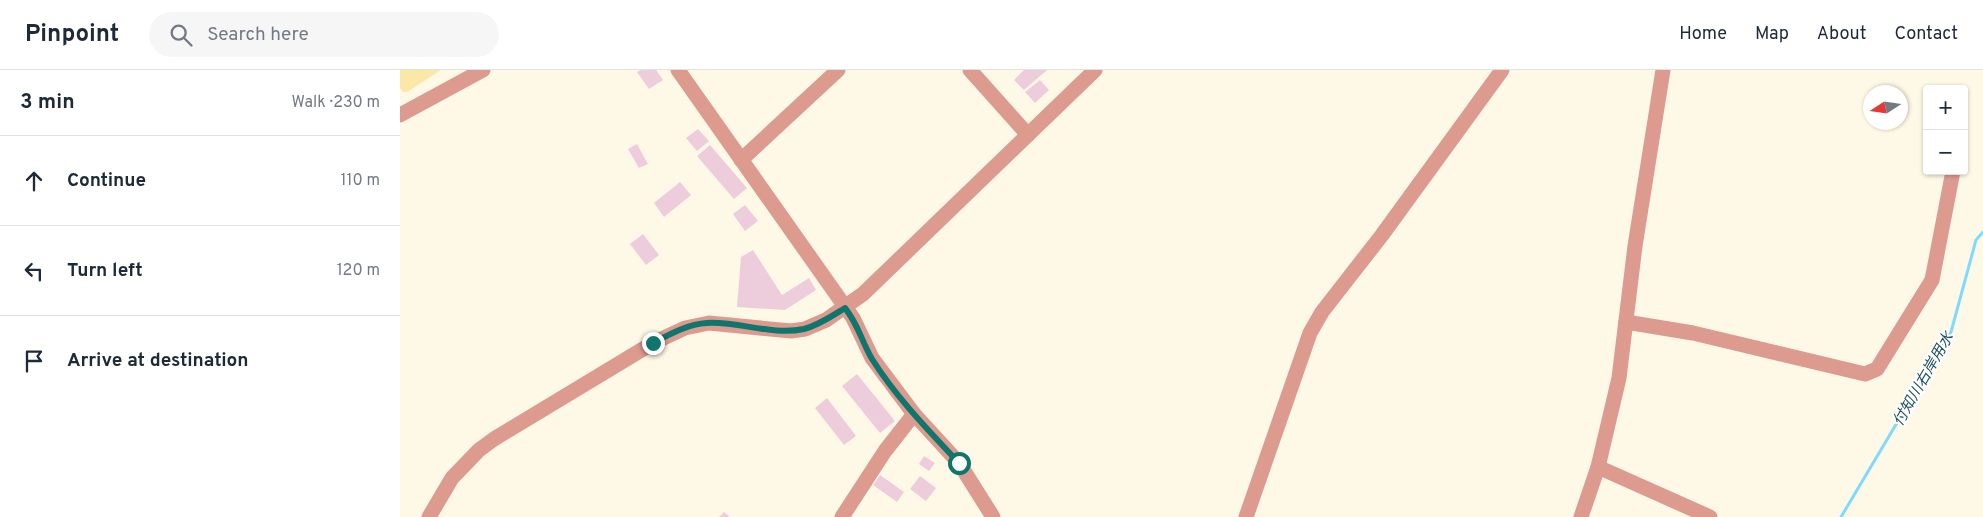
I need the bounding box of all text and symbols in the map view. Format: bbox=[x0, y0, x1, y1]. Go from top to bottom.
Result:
search box bbox=[149, 12, 499, 57]
text: Pinpoint bbox=[25, 20, 119, 50]
icon: search bbox=[167, 21, 195, 49]
text: Search here bbox=[207, 23, 309, 47]
text: Home bbox=[1679, 23, 1727, 46]
text: Map bbox=[1755, 23, 1789, 46]
text: About bbox=[1817, 23, 1866, 46]
text: Contact bbox=[1894, 23, 1958, 46]
north arrow bbox=[1863, 85, 1908, 130]
map controls bbox=[1923, 85, 1968, 175]
button: + bbox=[1923, 85, 1968, 130]
text: 3 min bbox=[20, 89, 75, 116]
text: Walk · 230 m bbox=[291, 93, 380, 113]
button: − bbox=[1923, 130, 1968, 175]
icon: ahead bbox=[20, 167, 48, 195]
text: Continue bbox=[67, 169, 146, 193]
text: 110 m bbox=[340, 171, 380, 191]
icon: left bbox=[20, 257, 48, 285]
text: Turn left bbox=[67, 259, 143, 283]
text: 120 m bbox=[337, 261, 380, 281]
water label: 付知川右岸用水 bbox=[1890, 328, 1960, 430]
route end bbox=[642, 332, 665, 355]
icon: arrive bbox=[20, 347, 48, 375]
text: Arrive at destination bbox=[67, 349, 248, 373]
route start bbox=[948, 452, 971, 475]

